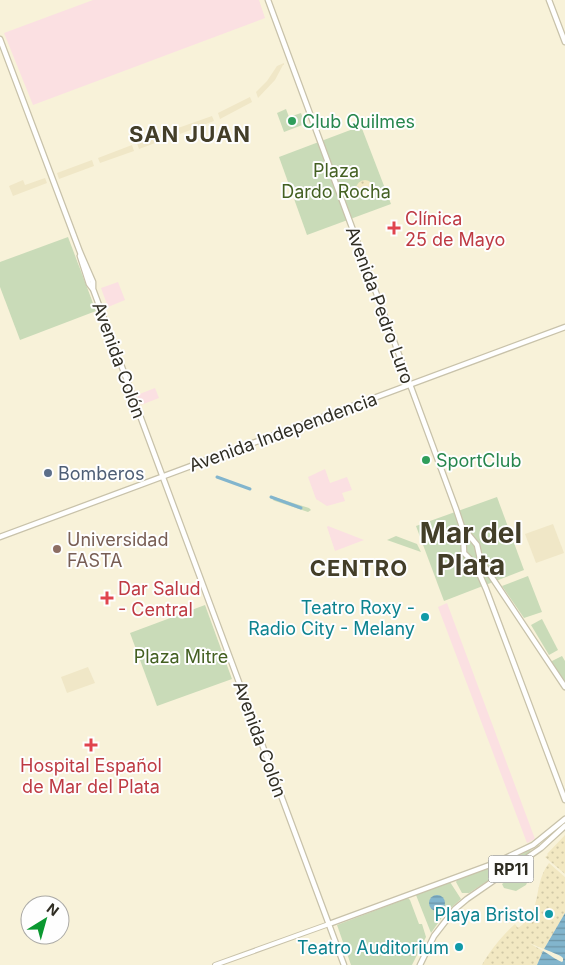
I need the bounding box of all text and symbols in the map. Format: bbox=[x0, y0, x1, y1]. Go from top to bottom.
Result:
place label: Club Quilmes bbox=[302, 111, 415, 132]
marker: Club Quilmes bbox=[286, 115, 298, 127]
district label: SAN JUAN bbox=[129, 121, 251, 147]
park label: Plaza Dardo Rocha bbox=[281, 160, 391, 202]
place label: Clínica 25 de Mayo bbox=[405, 208, 505, 250]
marker: Clínica 25 de Mayo bbox=[387, 221, 401, 235]
street label: Avenida Pedro Luro bbox=[342, 223, 418, 387]
street label: Avenida Colón bbox=[88, 299, 150, 421]
street label: Avenida Independencia bbox=[186, 388, 380, 476]
place label: SportClub bbox=[436, 450, 521, 471]
marker: SportClub bbox=[420, 454, 432, 466]
place label: Bomberos bbox=[58, 463, 145, 484]
marker: Bomberos bbox=[42, 467, 54, 479]
district label: Mar del Plata bbox=[420, 516, 522, 582]
place label: Universidad FASTA bbox=[67, 529, 168, 571]
marker: Universidad FASTA bbox=[51, 543, 63, 555]
district label: CENTRO bbox=[310, 555, 408, 581]
place label: Dar Salud - Central bbox=[118, 578, 201, 620]
marker: Dar Salud - Central bbox=[100, 591, 114, 605]
place label: Teatro Roxy - Radio City - Melany bbox=[248, 597, 415, 639]
marker: Teatro Roxy - Radio City - Melany bbox=[419, 611, 431, 623]
park label: Plaza Mitre bbox=[134, 646, 228, 667]
street label: Avenida Colón bbox=[229, 678, 291, 800]
marker: Hospital Español de Mar del Plata bbox=[84, 738, 98, 752]
place label: Hospital Español de Mar del Plata bbox=[20, 755, 162, 797]
road number: RP11 bbox=[488, 856, 534, 882]
north arrow bbox=[20, 895, 70, 945]
text: N bbox=[44, 899, 63, 919]
place label: Playa Bristol bbox=[435, 904, 539, 925]
marker: Playa Bristol bbox=[543, 908, 555, 920]
place label: Teatro Auditorium bbox=[297, 937, 449, 958]
marker: Teatro Auditorium bbox=[453, 941, 465, 953]

